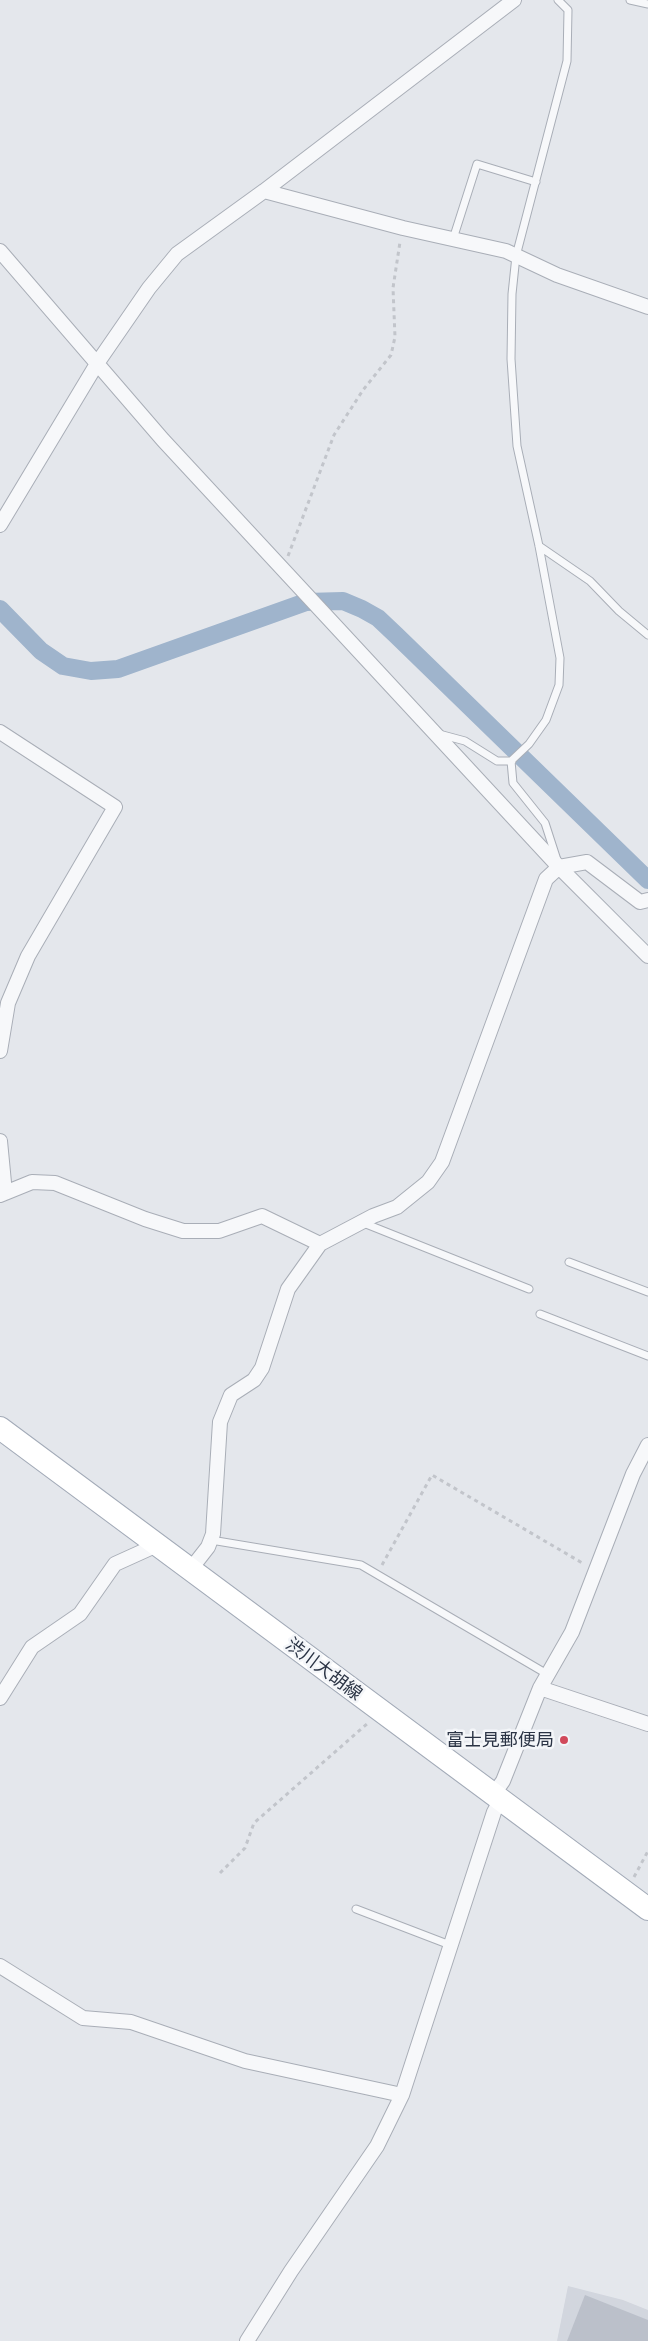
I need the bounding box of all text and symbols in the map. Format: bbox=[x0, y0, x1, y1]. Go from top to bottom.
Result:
street label: 渋川大胡線 bbox=[282, 1633, 366, 1705]
place label: 富士見郵便局 bbox=[446, 1729, 554, 1751]
marker: 富士見郵便局 bbox=[558, 1734, 570, 1746]

